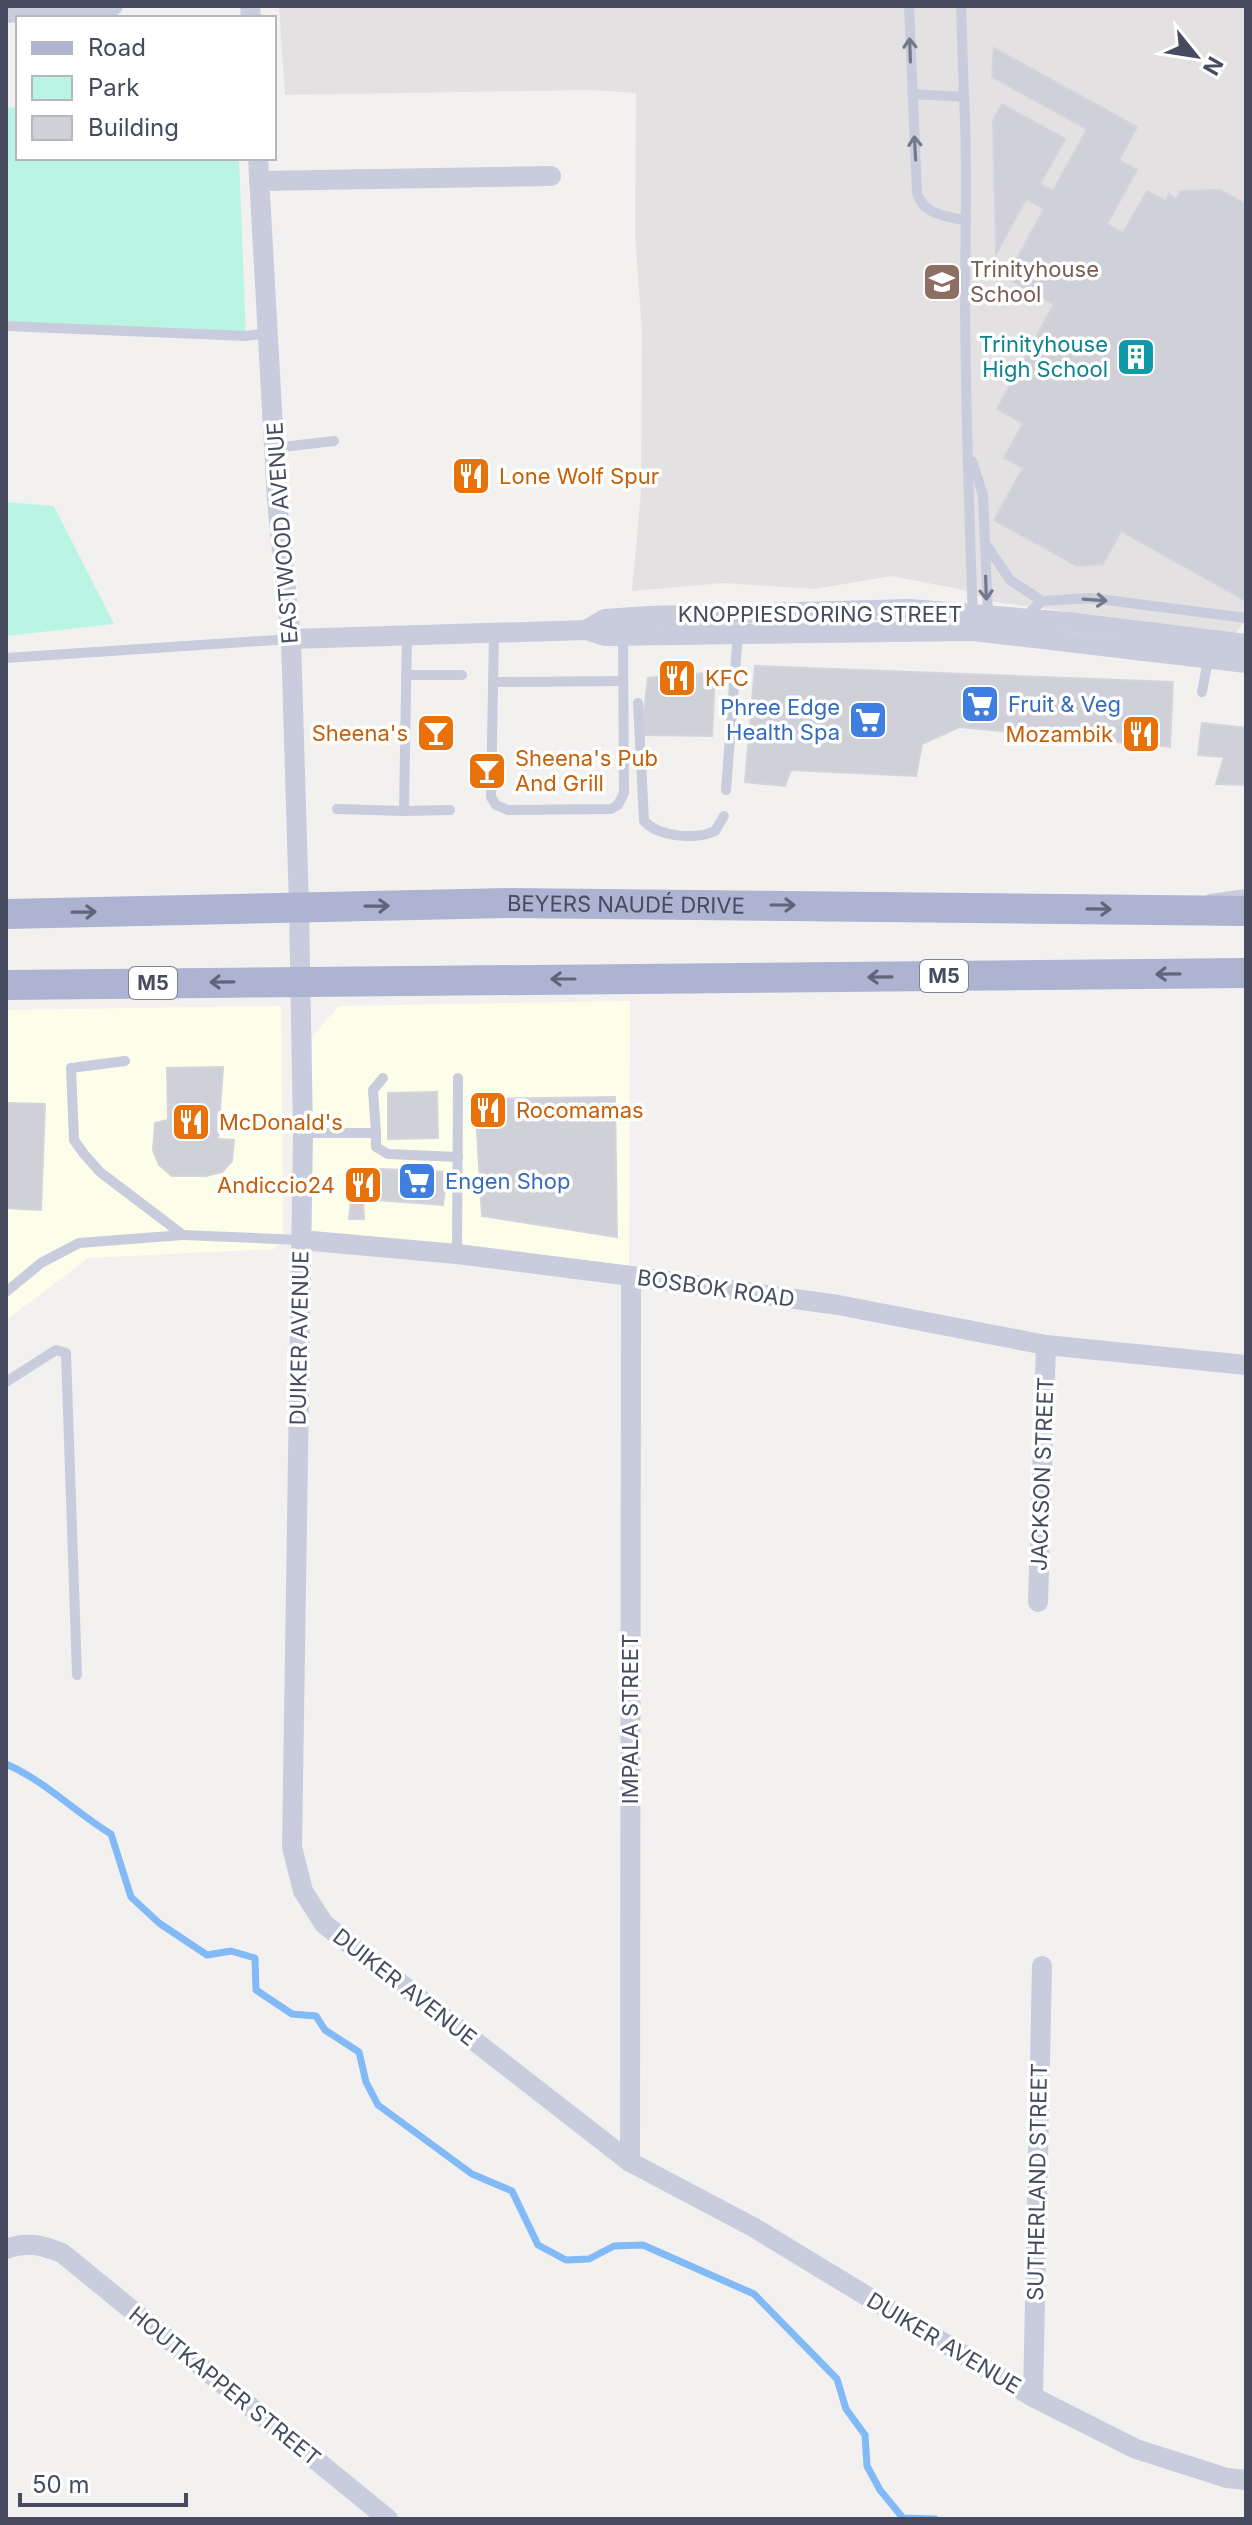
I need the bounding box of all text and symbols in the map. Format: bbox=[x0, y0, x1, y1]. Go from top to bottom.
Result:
legend bbox=[16, 16, 276, 160]
north arrow bbox=[1156, 16, 1236, 96]
text: Road bbox=[88, 33, 146, 62]
one-way arrow bbox=[903, 37, 918, 64]
text: N bbox=[1198, 52, 1229, 80]
text: Park bbox=[88, 73, 139, 102]
text: Building bbox=[88, 113, 179, 142]
one-way arrow bbox=[907, 135, 922, 162]
place label: Trinityhouse School bbox=[970, 256, 1099, 307]
school or university icon: Trinityhouse School bbox=[921, 261, 963, 303]
place label: Trinityhouse High School bbox=[979, 331, 1108, 382]
building icon: Trinityhouse High School bbox=[1115, 336, 1157, 378]
street label: EASTWOOD AVENUE bbox=[261, 421, 303, 645]
restaurant icon: Lone Wolf Spur bbox=[450, 455, 492, 497]
place label: Lone Wolf Spur bbox=[499, 463, 659, 489]
one-way arrow bbox=[978, 574, 993, 601]
one-way arrow bbox=[1081, 593, 1108, 608]
street label: KNOPPIESDORING STREET bbox=[678, 601, 962, 627]
restaurant icon: KFC bbox=[656, 657, 698, 699]
place label: KFC bbox=[705, 665, 749, 691]
supermarket icon: Fruit & Veg bbox=[959, 683, 1001, 725]
place label: Fruit & Veg bbox=[1008, 691, 1121, 717]
place label: Phree Edge Health Spa bbox=[720, 694, 840, 745]
supermarket icon: Phree Edge Health Spa bbox=[847, 699, 889, 741]
bar icon: Sheena's bbox=[415, 712, 457, 754]
restaurant icon: Mozambik bbox=[1120, 713, 1162, 755]
place label: Sheena's bbox=[312, 720, 408, 746]
place label: Mozambik bbox=[1006, 721, 1113, 747]
place label: Sheena's Pub And Grill bbox=[515, 745, 658, 796]
bar icon: Sheena's Pub And Grill bbox=[466, 750, 508, 792]
street label: BEYERS NAUDÉ DRIVE bbox=[507, 890, 745, 919]
one-way arrow bbox=[363, 898, 390, 914]
one-way arrow bbox=[769, 898, 796, 913]
one-way arrow bbox=[1085, 901, 1112, 916]
one-way arrow bbox=[70, 904, 97, 920]
road number: M5 bbox=[920, 960, 968, 992]
one-way arrow bbox=[1155, 966, 1182, 982]
road number: M5 bbox=[129, 967, 177, 999]
one-way arrow bbox=[867, 969, 894, 985]
one-way arrow bbox=[550, 972, 577, 987]
one-way arrow bbox=[209, 975, 236, 990]
restaurant icon: Rocomamas bbox=[467, 1089, 509, 1131]
place label: Rocomamas bbox=[516, 1097, 644, 1123]
restaurant icon: McDonald's bbox=[170, 1101, 212, 1143]
place label: McDonald's bbox=[219, 1109, 343, 1135]
supermarket icon: Engen Shop bbox=[396, 1160, 438, 1202]
restaurant icon: Andiccio24 bbox=[342, 1164, 384, 1206]
place label: Engen Shop bbox=[445, 1168, 571, 1194]
place label: Andiccio24 bbox=[217, 1172, 335, 1198]
street label: DUIKER AVENUE bbox=[284, 1250, 314, 1426]
street label: BOSBOK ROAD bbox=[636, 1264, 796, 1312]
street label: JACKSON STREET bbox=[1026, 1377, 1058, 1571]
street label: IMPALA STREET bbox=[617, 1634, 643, 1804]
street label: DUIKER AVENUE bbox=[328, 1923, 482, 2051]
street label: SUTHERLAND STREET bbox=[1022, 2063, 1052, 2301]
street label: DUIKER AVENUE bbox=[862, 2287, 1026, 2399]
street label: HOUTKAPPER STREET bbox=[124, 2301, 326, 2471]
scale bar bbox=[20, 2457, 186, 2507]
text: 50 m bbox=[32, 2470, 90, 2499]

